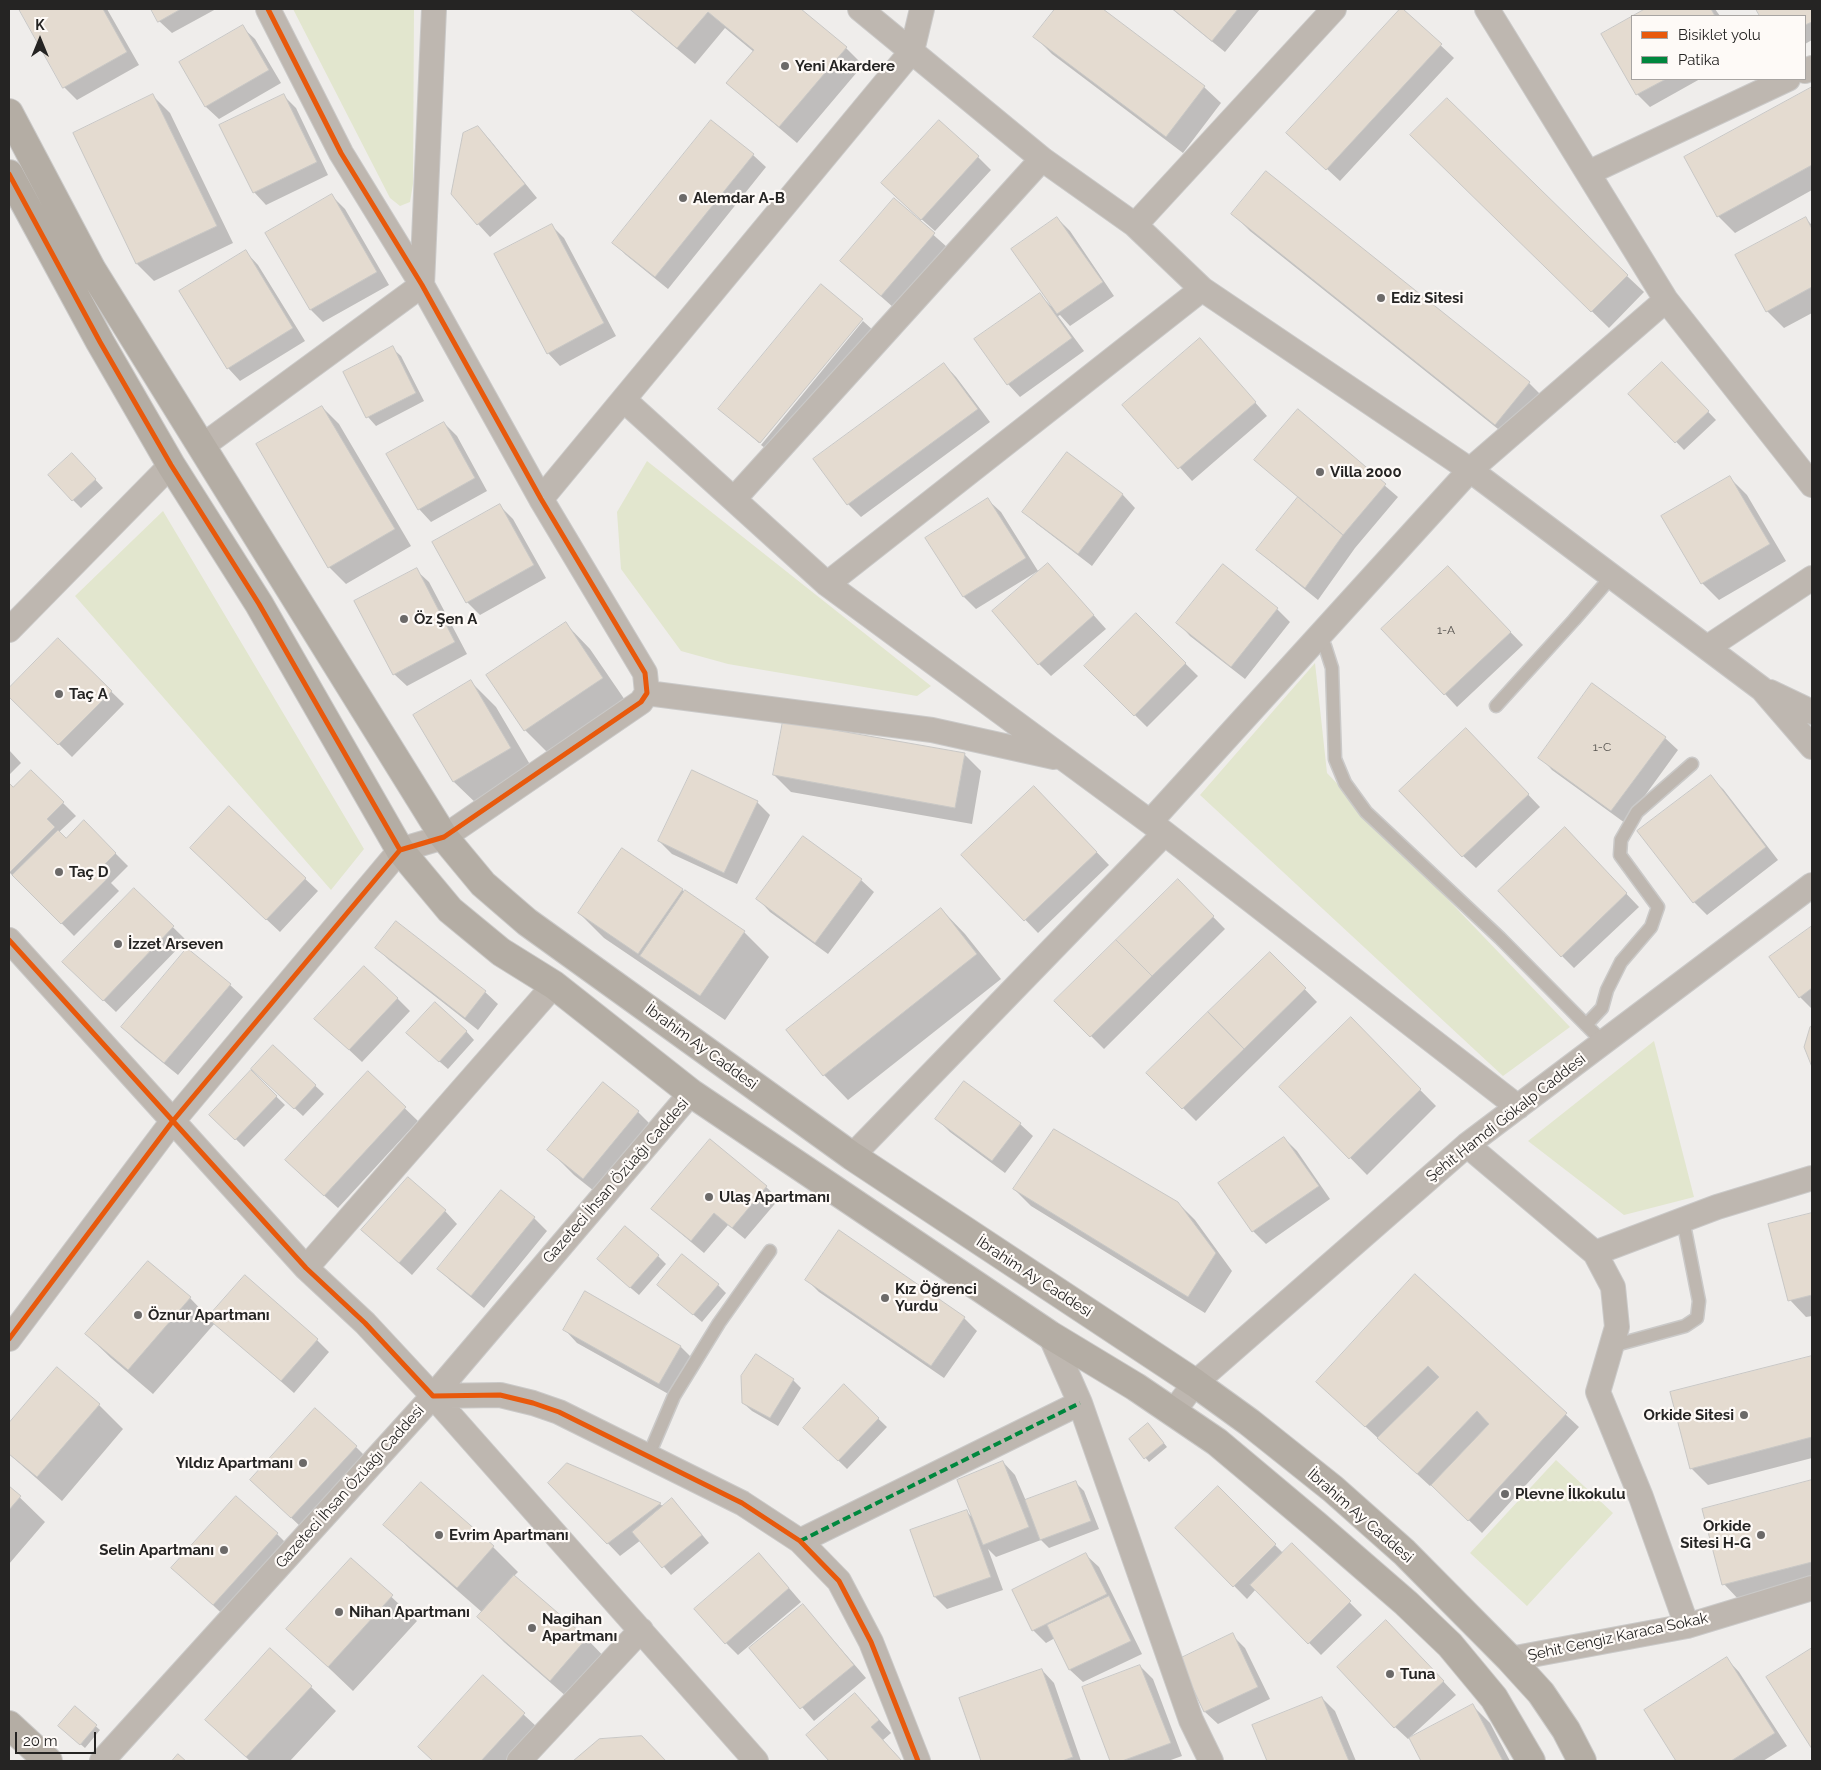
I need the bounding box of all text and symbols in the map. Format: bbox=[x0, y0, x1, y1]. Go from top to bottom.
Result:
north arrow bbox=[15, 15, 65, 65]
legend bbox=[1631, 15, 1806, 80]
text: K bbox=[35, 17, 45, 33]
text: Bisiklet yolu bbox=[1678, 26, 1761, 44]
text: Patika bbox=[1678, 51, 1720, 69]
place label: Yeni Akardere bbox=[795, 57, 895, 75]
marker: Yeni Akardere bbox=[779, 60, 791, 72]
place label: Alemdar A-B bbox=[693, 189, 785, 207]
marker: Alemdar A-B bbox=[677, 192, 689, 204]
place label: Ediz Sitesi bbox=[1391, 289, 1463, 307]
marker: Ediz Sitesi bbox=[1375, 292, 1387, 304]
place label: Villa 2000 bbox=[1330, 463, 1402, 481]
marker: Villa 2000 bbox=[1314, 466, 1326, 478]
place label: Öz Şen A bbox=[414, 610, 477, 628]
marker: Öz Şen A bbox=[398, 613, 410, 625]
house number: 1-A bbox=[1437, 623, 1455, 637]
place label: Taç A bbox=[69, 685, 108, 703]
marker: Taç A bbox=[53, 688, 65, 700]
house number: 1-C bbox=[1593, 740, 1611, 754]
place label: Taç D bbox=[69, 863, 108, 881]
marker: Taç D bbox=[53, 866, 65, 878]
place label: İzzet Arseven bbox=[128, 935, 223, 953]
marker: İzzet Arseven bbox=[112, 938, 124, 950]
street label: İbrahim Ay Caddesi bbox=[641, 1000, 761, 1094]
street label: Şehit Hamdi Gökalp Caddesi bbox=[1423, 1050, 1589, 1186]
street label: Gazeteci İhsan Özüağı Caddesi bbox=[539, 1095, 693, 1267]
place label: Ulaş Apartmanı bbox=[719, 1188, 830, 1206]
marker: Ulaş Apartmanı bbox=[703, 1191, 715, 1203]
street label: İbrahim Ay Caddesi bbox=[973, 1233, 1095, 1321]
place label: Kız Öğrenci Yurdu bbox=[895, 1280, 977, 1315]
marker: Kız Öğrenci Yurdu bbox=[879, 1292, 891, 1304]
place label: Öznur Apartmanı bbox=[148, 1306, 270, 1324]
marker: Öznur Apartmanı bbox=[132, 1309, 144, 1321]
street label: Gazeteci İhsan Özüağı Caddesi bbox=[272, 1402, 428, 1572]
place label: Orkide Sitesi bbox=[1644, 1406, 1734, 1424]
marker: Orkide Sitesi bbox=[1738, 1409, 1750, 1421]
place label: Yıldız Apartmanı bbox=[176, 1454, 293, 1472]
marker: Yıldız Apartmanı bbox=[297, 1457, 309, 1469]
street label: İbrahim Ay Caddesi bbox=[1304, 1465, 1416, 1567]
place label: Plevne İlkokulu bbox=[1515, 1485, 1626, 1503]
marker: Plevne İlkokulu bbox=[1499, 1488, 1511, 1500]
place label: Orkide Sitesi H-G bbox=[1680, 1517, 1751, 1552]
place label: Evrim Apartmanı bbox=[449, 1526, 569, 1544]
marker: Evrim Apartmanı bbox=[433, 1529, 445, 1541]
marker: Orkide Sitesi H-G bbox=[1755, 1529, 1767, 1541]
place label: Selin Apartmanı bbox=[99, 1541, 214, 1559]
marker: Selin Apartmanı bbox=[218, 1544, 230, 1556]
place label: Nihan Apartmanı bbox=[349, 1603, 470, 1621]
marker: Nihan Apartmanı bbox=[333, 1606, 345, 1618]
street label: Şehit Cengiz Karaca Sokak bbox=[1526, 1609, 1710, 1665]
place label: Nagihan Apartmanı bbox=[542, 1610, 617, 1645]
marker: Nagihan Apartmanı bbox=[526, 1622, 538, 1634]
place label: Tuna bbox=[1400, 1665, 1435, 1683]
marker: Tuna bbox=[1384, 1668, 1396, 1680]
scale bar bbox=[18, 1722, 99, 1754]
text: 20 m bbox=[23, 1732, 58, 1750]

